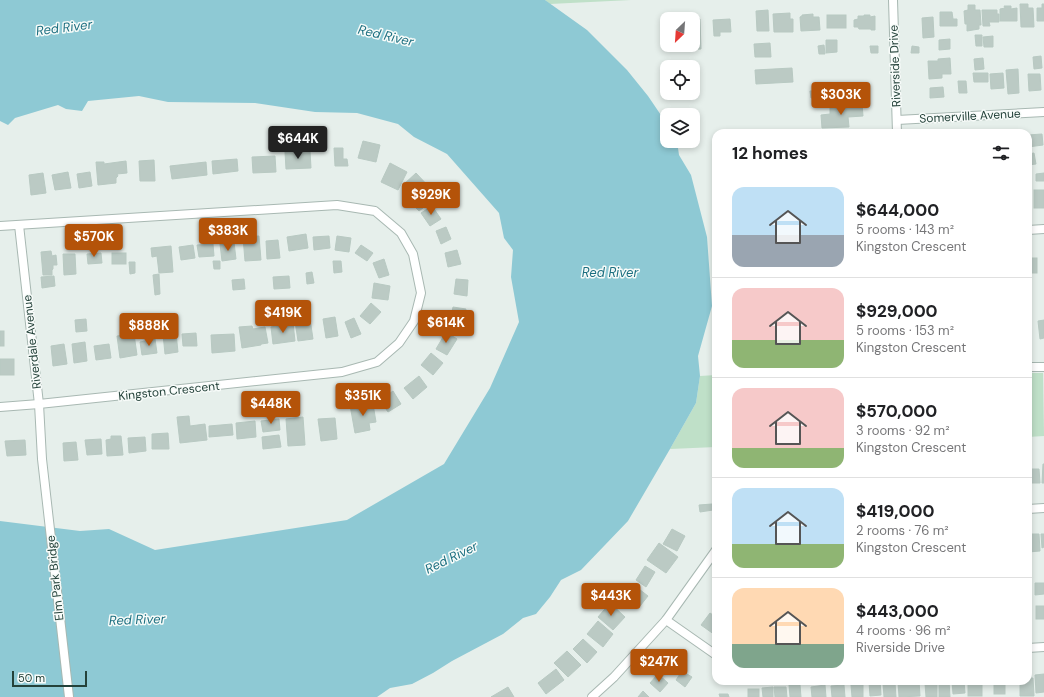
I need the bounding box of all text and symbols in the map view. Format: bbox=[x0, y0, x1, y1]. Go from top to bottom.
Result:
north arrow bbox=[660, 12, 700, 52]
map controls bbox=[660, 12, 700, 148]
water label: Red River bbox=[35, 15, 94, 39]
water label: Red River bbox=[356, 21, 417, 50]
street label: Riverside Drive bbox=[886, 24, 904, 107]
button: locate bbox=[660, 60, 700, 100]
pin: $303K bbox=[813, 82, 869, 116]
text: $303K bbox=[820, 86, 862, 103]
street label: Somerville Avenue bbox=[919, 105, 1021, 127]
button: layers bbox=[660, 108, 700, 148]
pin: $644K bbox=[270, 126, 326, 160]
text: $644K bbox=[277, 130, 319, 147]
text: 12 homes bbox=[732, 142, 808, 164]
icon: filters bbox=[990, 142, 1012, 164]
pin: $929K bbox=[403, 182, 459, 216]
text: $929K bbox=[411, 186, 451, 203]
text: $644,000 bbox=[856, 199, 939, 221]
icon: home bbox=[764, 203, 812, 251]
pin: $383K bbox=[200, 218, 256, 252]
text: 5 rooms · 143 m² bbox=[856, 221, 954, 238]
text: $383K bbox=[208, 222, 248, 239]
pin: $570K bbox=[66, 224, 122, 258]
text: $570K bbox=[74, 228, 114, 245]
text: Kingston Crescent bbox=[856, 238, 966, 255]
water label: Red River bbox=[582, 264, 639, 281]
street label: Riverdale Avenue bbox=[19, 294, 45, 390]
pin: $419K bbox=[255, 300, 311, 334]
text: $929,000 bbox=[856, 300, 938, 322]
text: $419K bbox=[264, 304, 302, 321]
icon: home bbox=[764, 304, 812, 352]
pin: $614K bbox=[418, 310, 474, 344]
pin: $888K bbox=[121, 313, 177, 347]
text: $614K bbox=[427, 314, 465, 331]
text: $888K bbox=[128, 317, 170, 334]
text: 5 rooms · 153 m² bbox=[856, 322, 954, 339]
text: Kingston Crescent bbox=[856, 339, 966, 356]
street label: Kingston Crescent bbox=[117, 378, 221, 404]
pin: $351K bbox=[335, 383, 391, 417]
text: $351K bbox=[345, 387, 382, 404]
pin: $448K bbox=[243, 391, 299, 425]
text: $448K bbox=[250, 395, 292, 412]
text: $570,000 bbox=[856, 400, 937, 422]
icon: home bbox=[764, 404, 812, 452]
text: 3 rooms · 92 m² bbox=[856, 422, 949, 439]
text: Kingston Crescent bbox=[856, 439, 966, 456]
text: $419,000 bbox=[856, 500, 934, 522]
icon: home bbox=[764, 504, 812, 552]
text: 2 rooms · 76 m² bbox=[856, 522, 949, 539]
street label: Elm Park Bridge bbox=[43, 534, 67, 621]
water label: Red River bbox=[422, 537, 481, 577]
text: Kingston Crescent bbox=[856, 539, 966, 556]
pin: $443K bbox=[583, 583, 639, 617]
text: $443K bbox=[590, 587, 632, 604]
text: $443,000 bbox=[856, 600, 939, 622]
icon: home bbox=[764, 604, 812, 652]
water label: Red River bbox=[108, 610, 167, 629]
text: 4 rooms · 96 m² bbox=[856, 622, 951, 639]
text: Riverside Drive bbox=[856, 639, 945, 656]
pin: $247K bbox=[631, 649, 687, 683]
text: $247K bbox=[639, 653, 679, 670]
scale bar bbox=[12, 669, 87, 688]
text: 50 m bbox=[18, 671, 45, 685]

